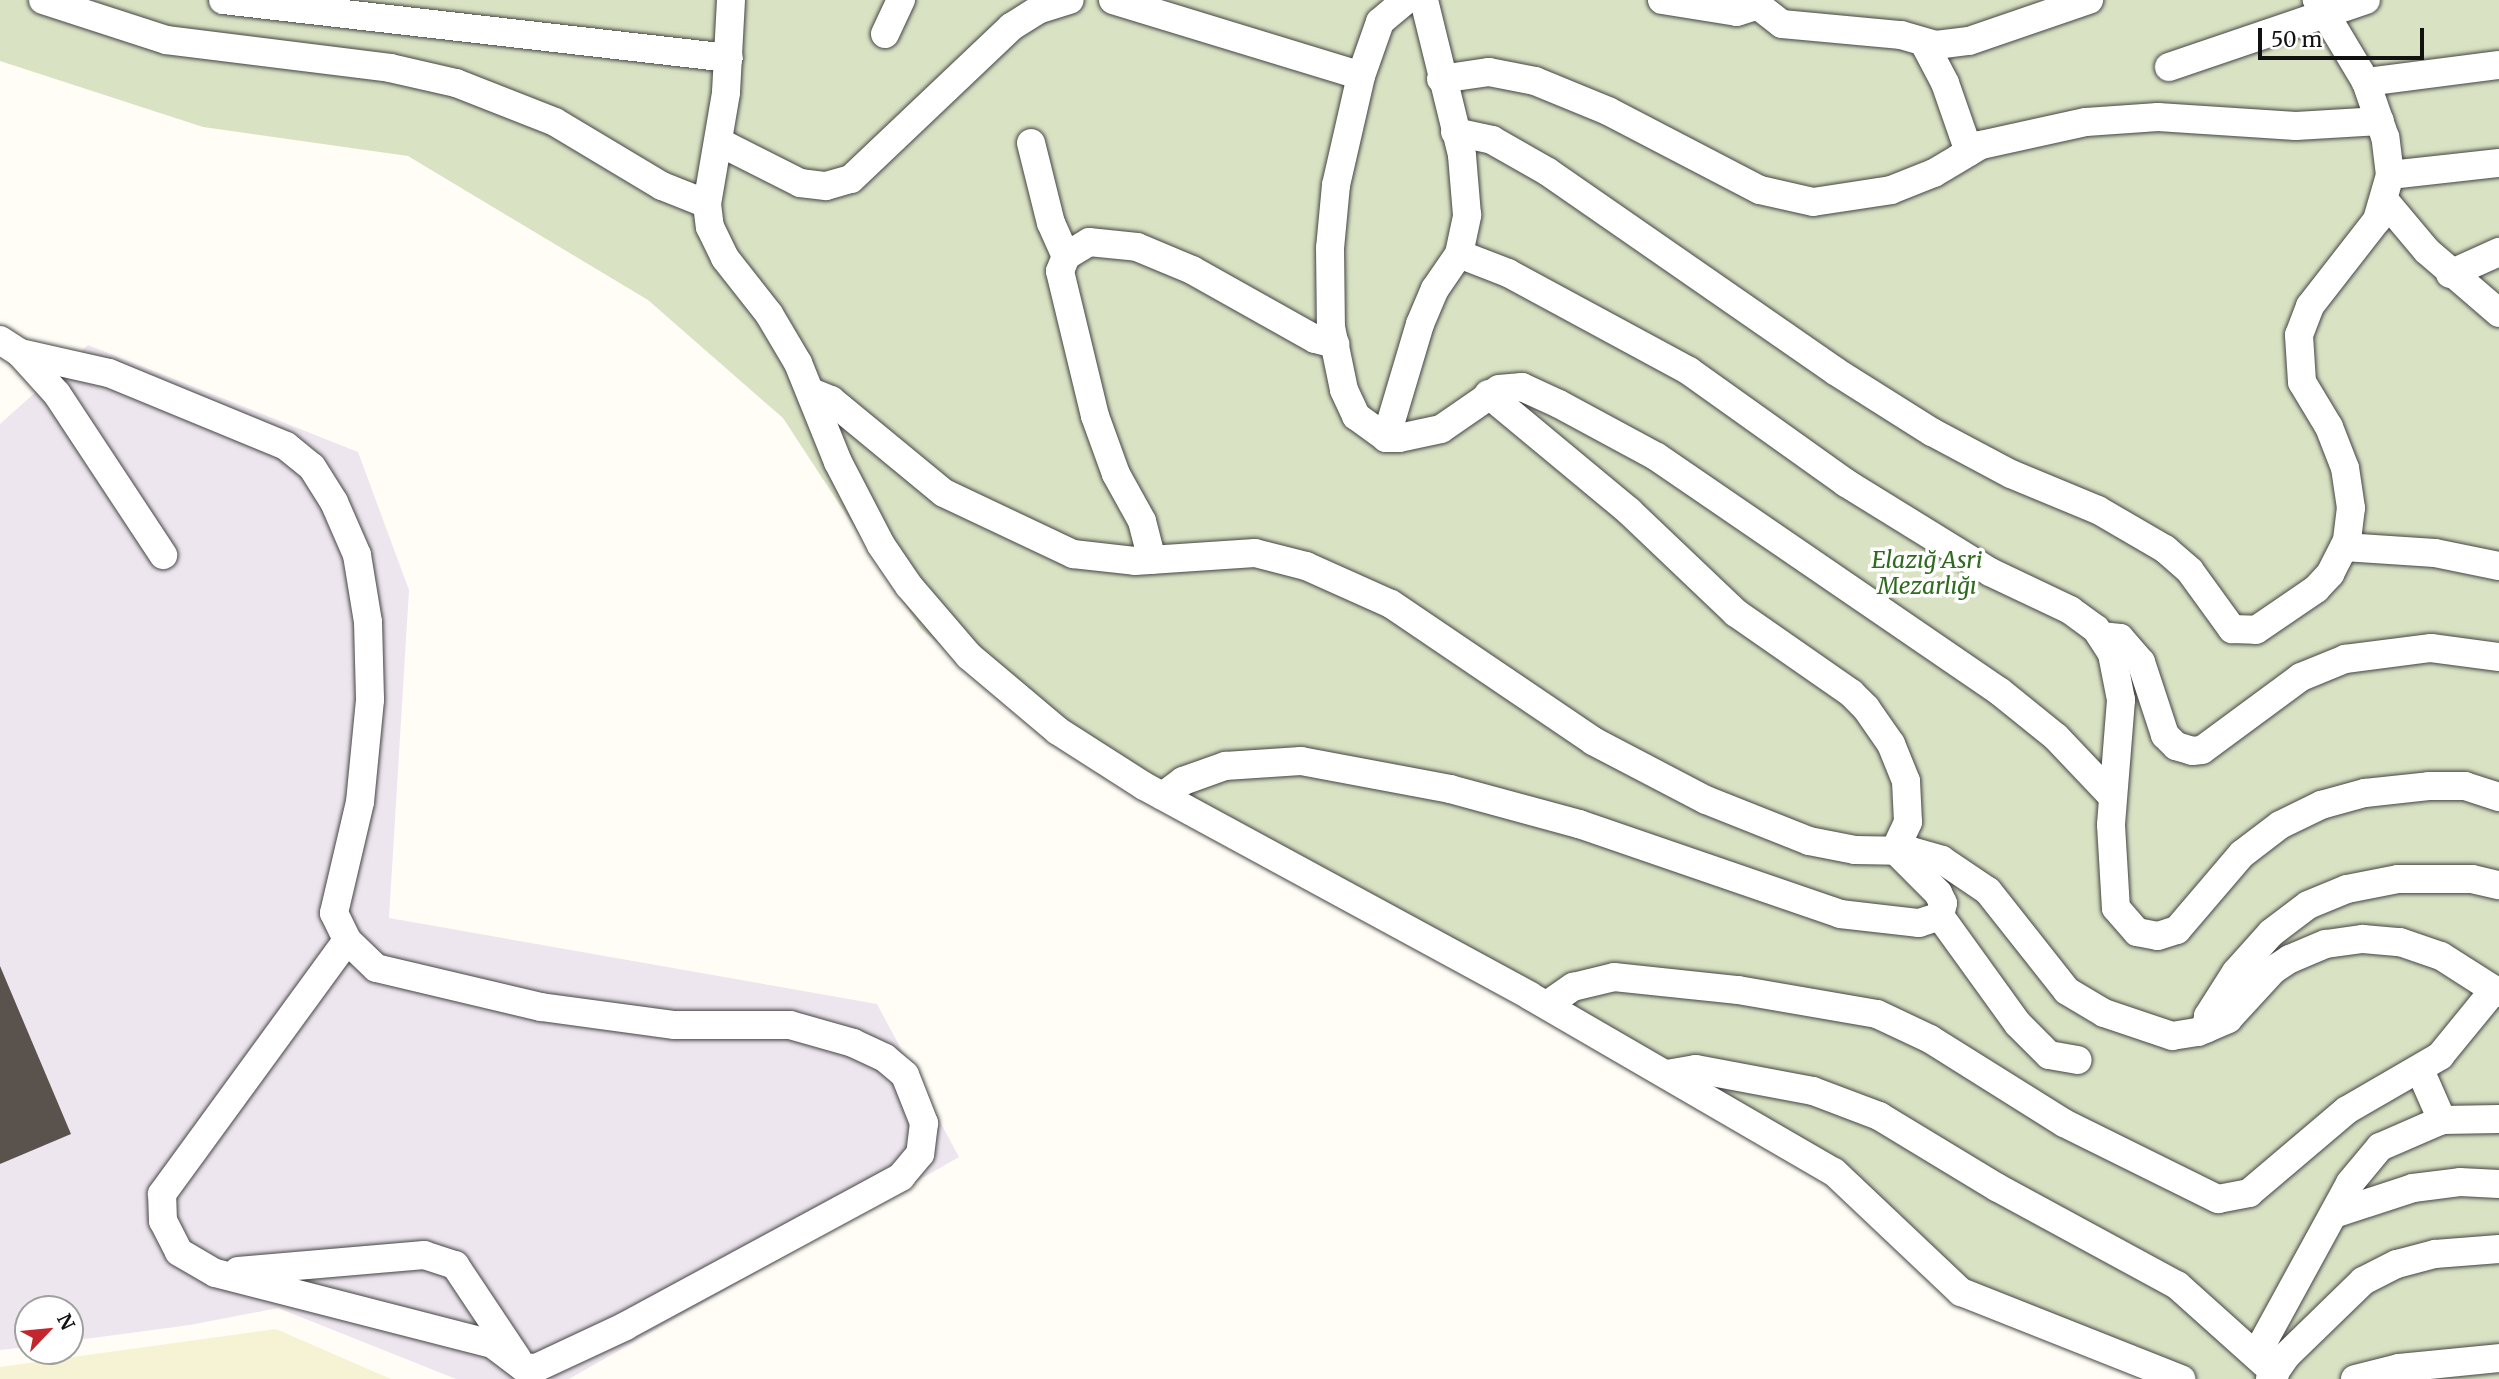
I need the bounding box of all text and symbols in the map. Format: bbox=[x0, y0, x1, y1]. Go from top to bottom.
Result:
scale bar bbox=[2261, 14, 2427, 58]
text: 50 m bbox=[2271, 26, 2322, 53]
park label: Elazığ Asri Mezarlığı bbox=[1872, 546, 1982, 600]
north arrow bbox=[14, 1295, 84, 1365]
text: N bbox=[52, 1310, 80, 1334]

